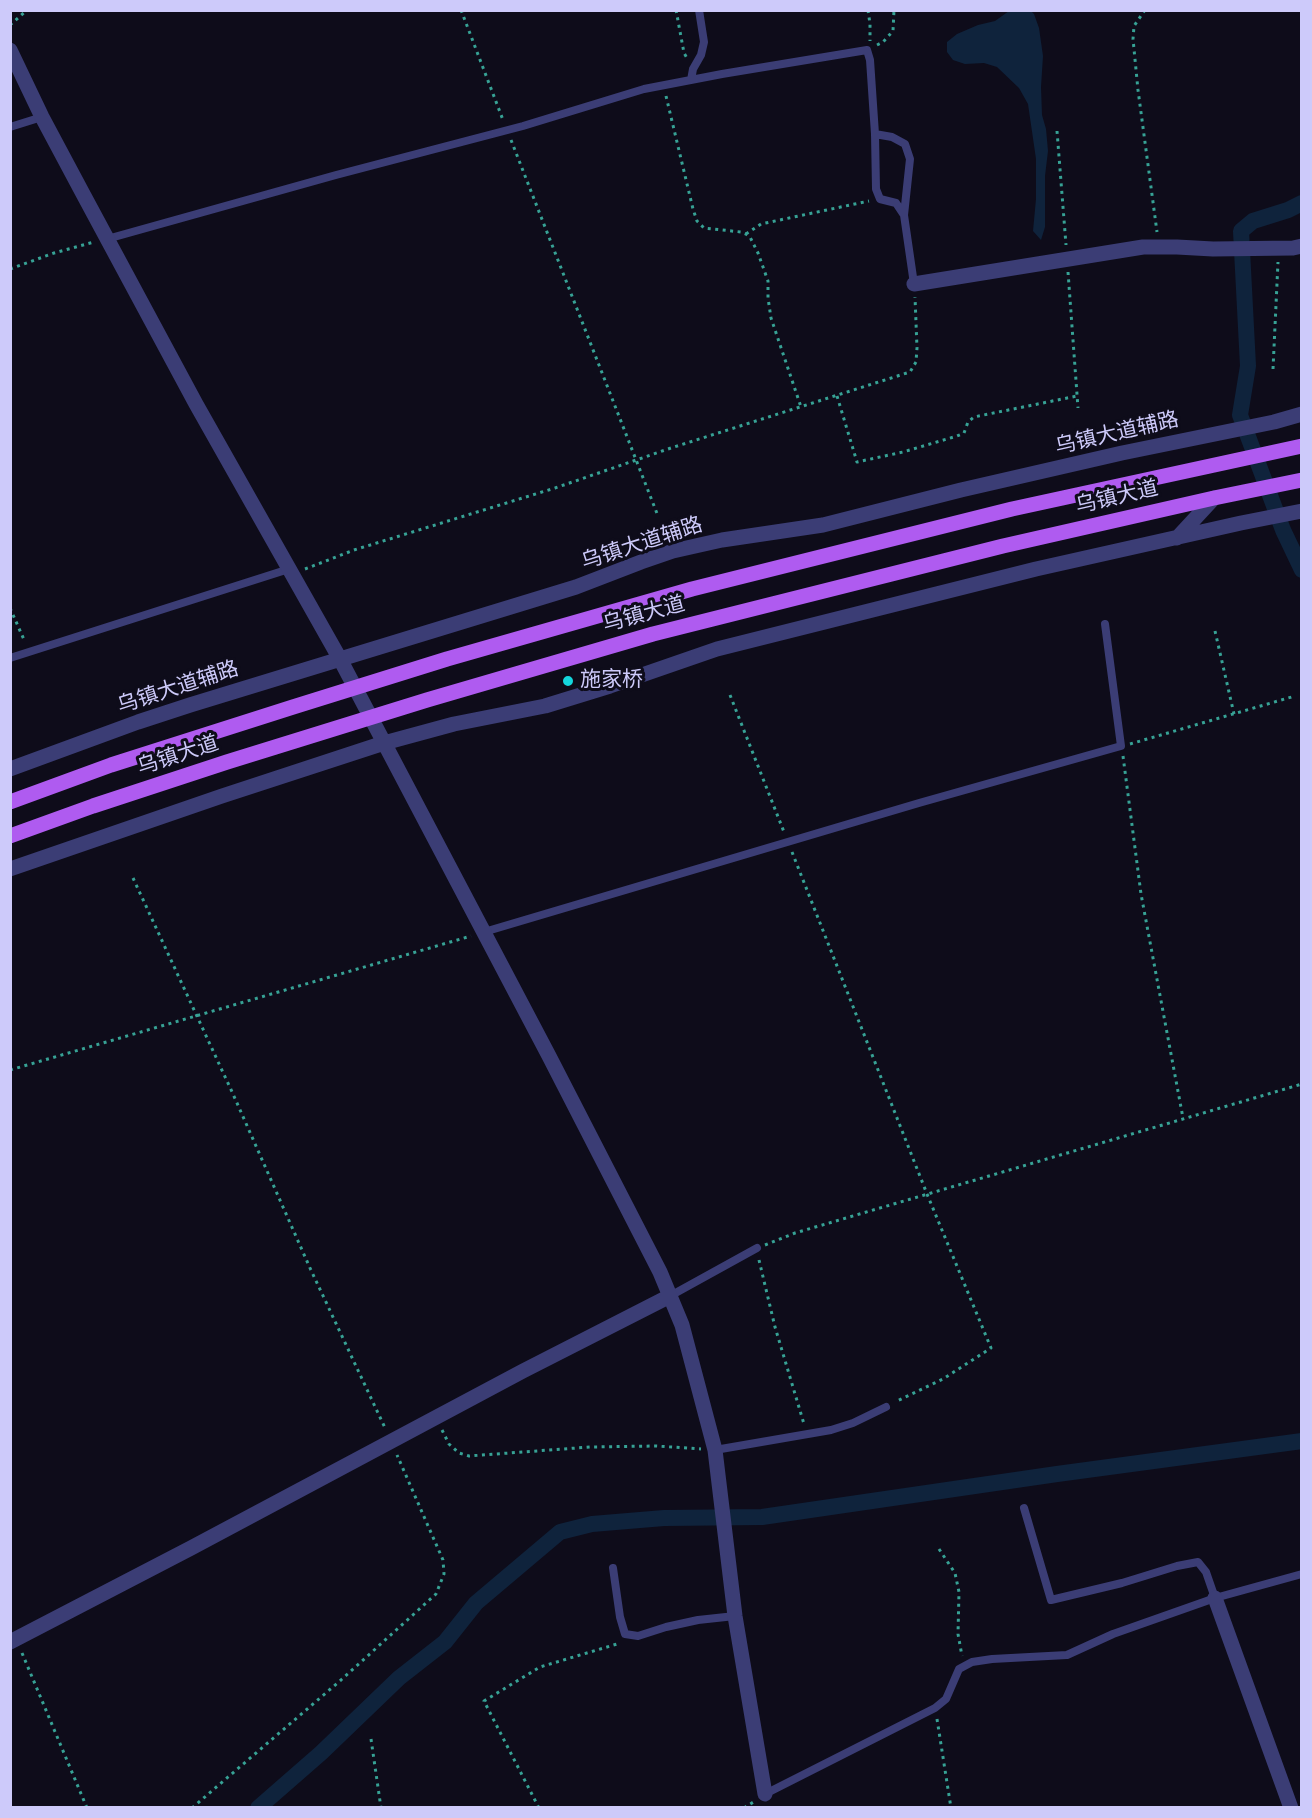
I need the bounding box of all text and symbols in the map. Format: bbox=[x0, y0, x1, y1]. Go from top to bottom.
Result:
street label: 乌镇大道辅路 bbox=[1053, 408, 1181, 460]
street label: 乌镇大道 bbox=[1073, 476, 1161, 520]
street label: 乌镇大道辅路 bbox=[578, 513, 706, 575]
street label: 乌镇大道 bbox=[600, 592, 688, 638]
street label: 乌镇大道辅路 bbox=[114, 657, 242, 719]
place label: 施家桥 bbox=[580, 668, 643, 694]
marker: 施家桥 bbox=[561, 674, 575, 688]
street label: 乌镇大道 bbox=[134, 731, 222, 781]

